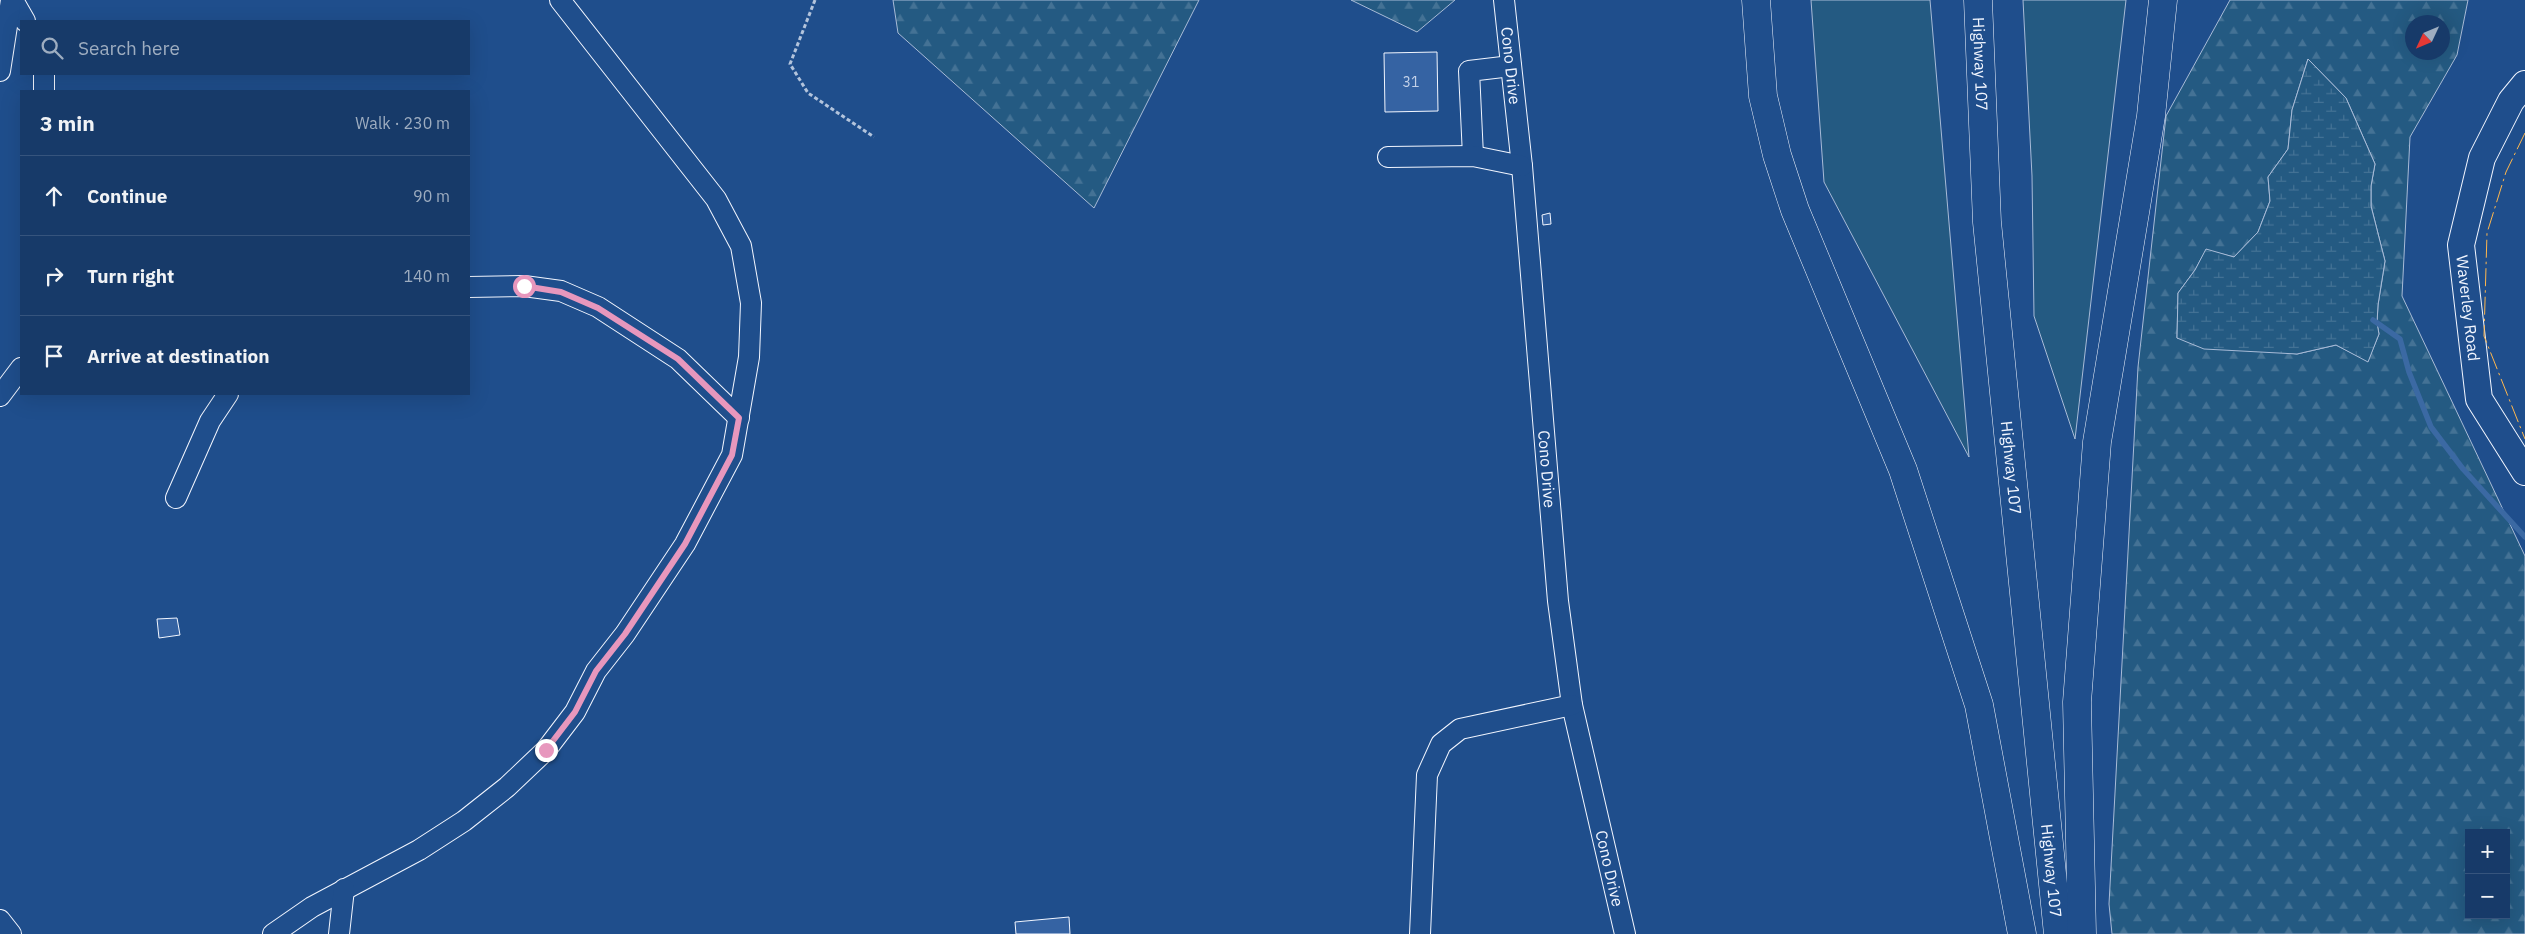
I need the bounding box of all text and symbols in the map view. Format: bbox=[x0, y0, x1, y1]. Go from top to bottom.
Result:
north arrow bbox=[2405, 15, 2450, 60]
street label: Highway 107 bbox=[1969, 17, 1992, 111]
search box bbox=[20, 20, 470, 75]
street label: Cono Drive bbox=[1497, 26, 1525, 106]
icon: search bbox=[38, 34, 66, 62]
text: Search here bbox=[78, 36, 180, 60]
house number: 31 bbox=[1403, 73, 1419, 91]
text: 3 min bbox=[40, 109, 95, 137]
text: Walk · 230 m bbox=[355, 113, 450, 133]
icon: ahead bbox=[40, 182, 68, 210]
text: Continue bbox=[87, 184, 167, 208]
text: 90 m bbox=[413, 186, 450, 206]
street label: Waverley Road bbox=[2452, 254, 2484, 362]
icon: right bbox=[40, 262, 68, 290]
text: Turn right bbox=[87, 264, 174, 288]
text: 140 m bbox=[403, 266, 450, 286]
route start bbox=[513, 275, 536, 298]
icon: arrive bbox=[40, 342, 68, 370]
text: Arrive at destination bbox=[87, 344, 270, 368]
street label: Highway 107 bbox=[1997, 420, 2026, 515]
street label: Cono Drive bbox=[1534, 429, 1560, 509]
route end bbox=[535, 739, 558, 762]
street label: Highway 107 bbox=[2037, 823, 2066, 918]
street label: Cono Drive bbox=[1591, 828, 1628, 909]
map controls bbox=[2465, 829, 2510, 919]
button: + bbox=[2465, 829, 2510, 874]
button: − bbox=[2465, 874, 2510, 919]

